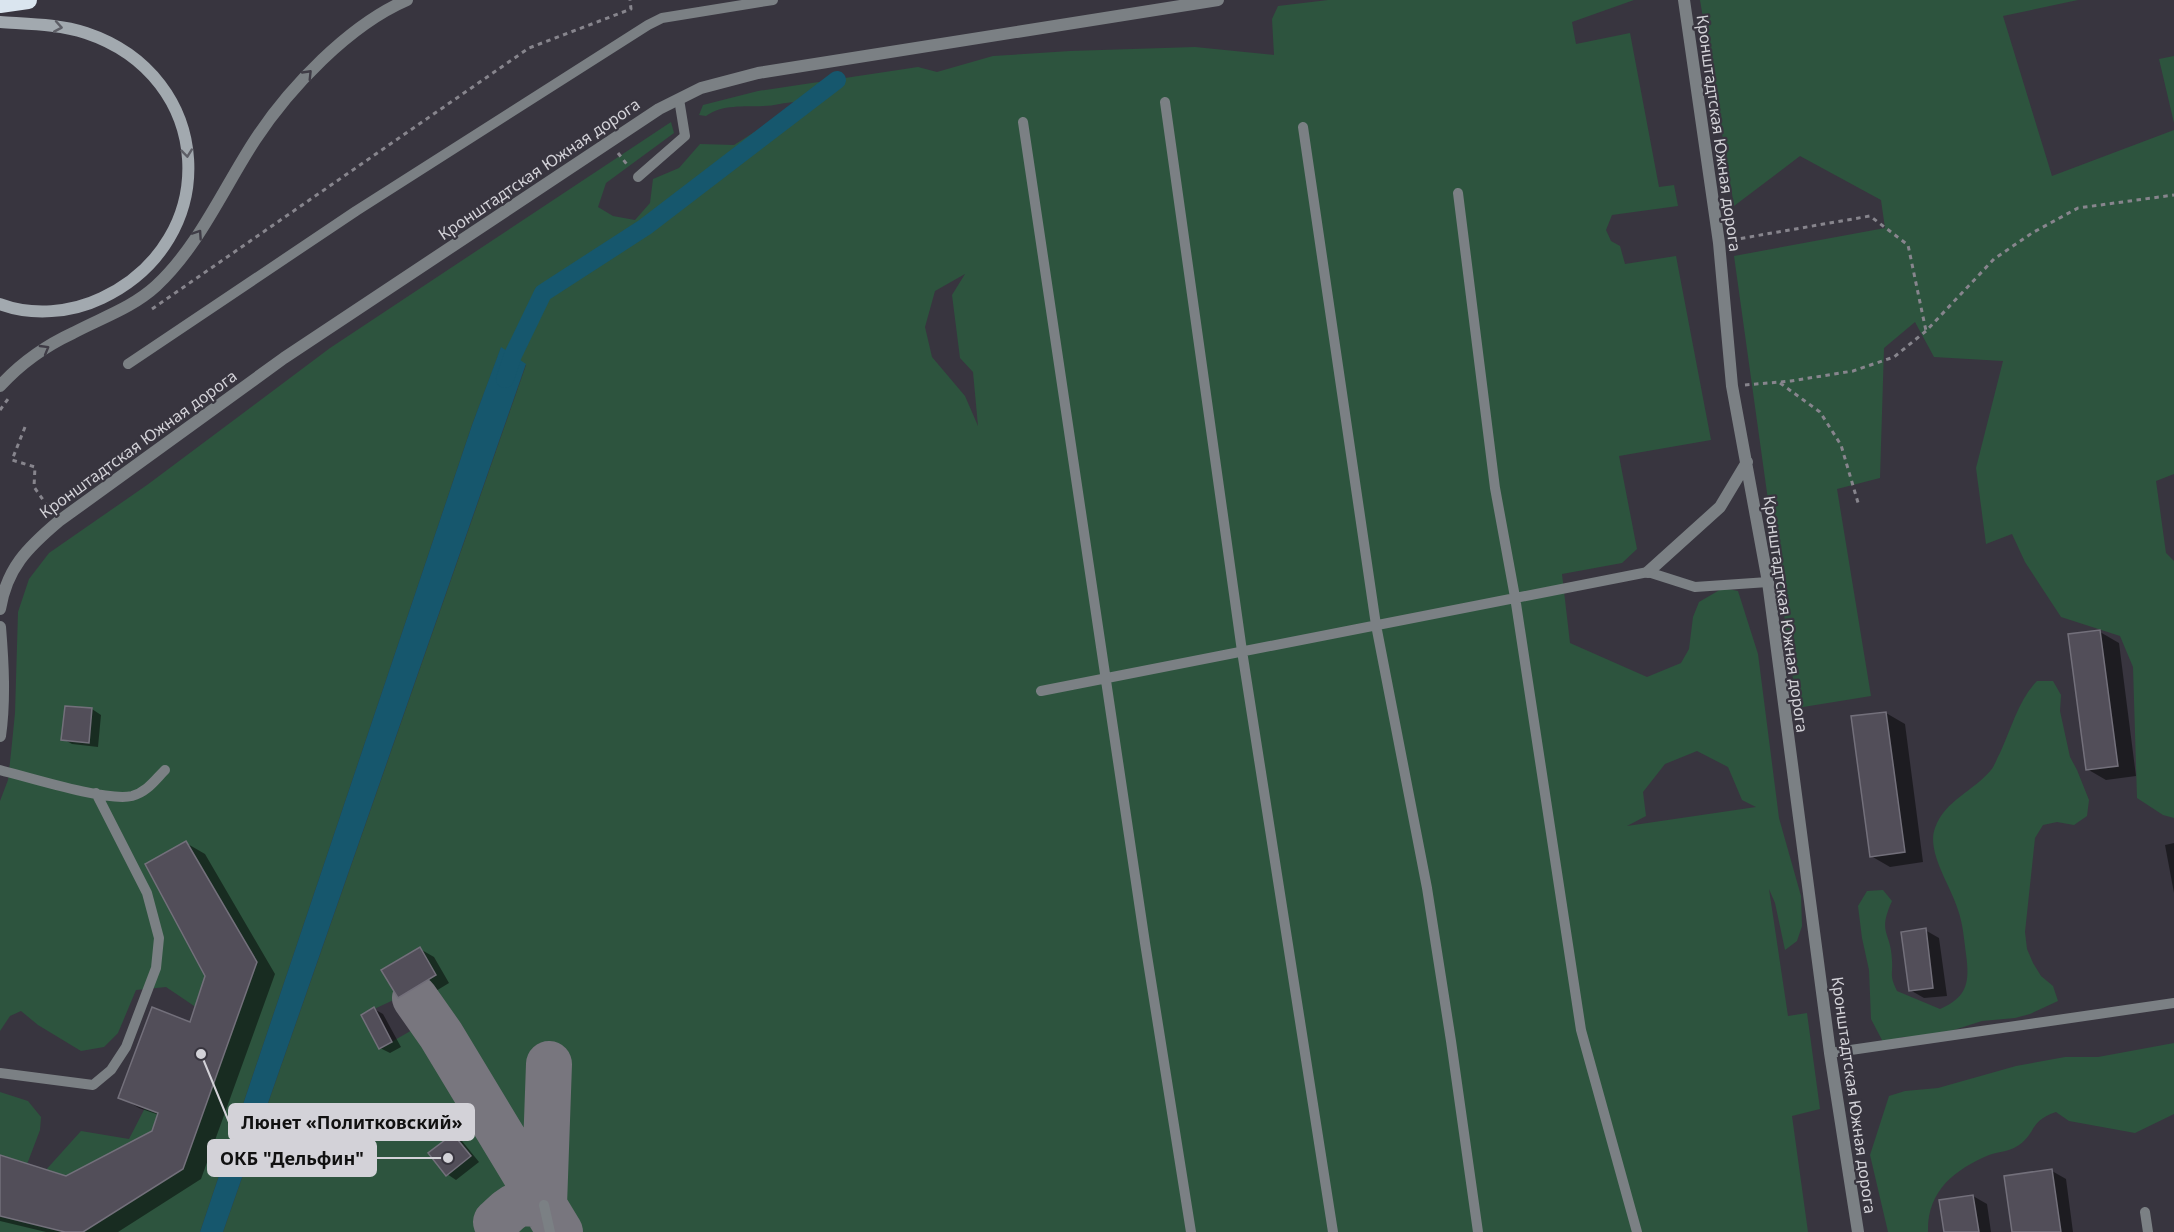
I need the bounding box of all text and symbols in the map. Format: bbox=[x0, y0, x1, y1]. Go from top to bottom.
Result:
street label: Кронштадтская Южная дорога bbox=[1691, 13, 1747, 253]
one-way arrow bbox=[53, 20, 63, 33]
one-way arrow bbox=[301, 70, 312, 81]
street label: Кронштадтская Южная дорога bbox=[434, 93, 644, 245]
one-way arrow bbox=[180, 149, 193, 158]
one-way arrow bbox=[191, 230, 202, 241]
one-way arrow bbox=[39, 344, 49, 356]
street label: Кронштадтская Южная дорога bbox=[35, 365, 241, 523]
street label: Кронштадтская Южная дорога bbox=[1758, 494, 1814, 734]
street label: Кронштадтская Южная дорога bbox=[1826, 975, 1882, 1215]
callout: Люнет «Политковский» bbox=[229, 1104, 474, 1140]
text: Люнет «Политковский» bbox=[241, 1110, 463, 1134]
callout: ОКБ "Дельфин" bbox=[208, 1140, 376, 1176]
text: ОКБ "Дельфин" bbox=[220, 1146, 364, 1170]

